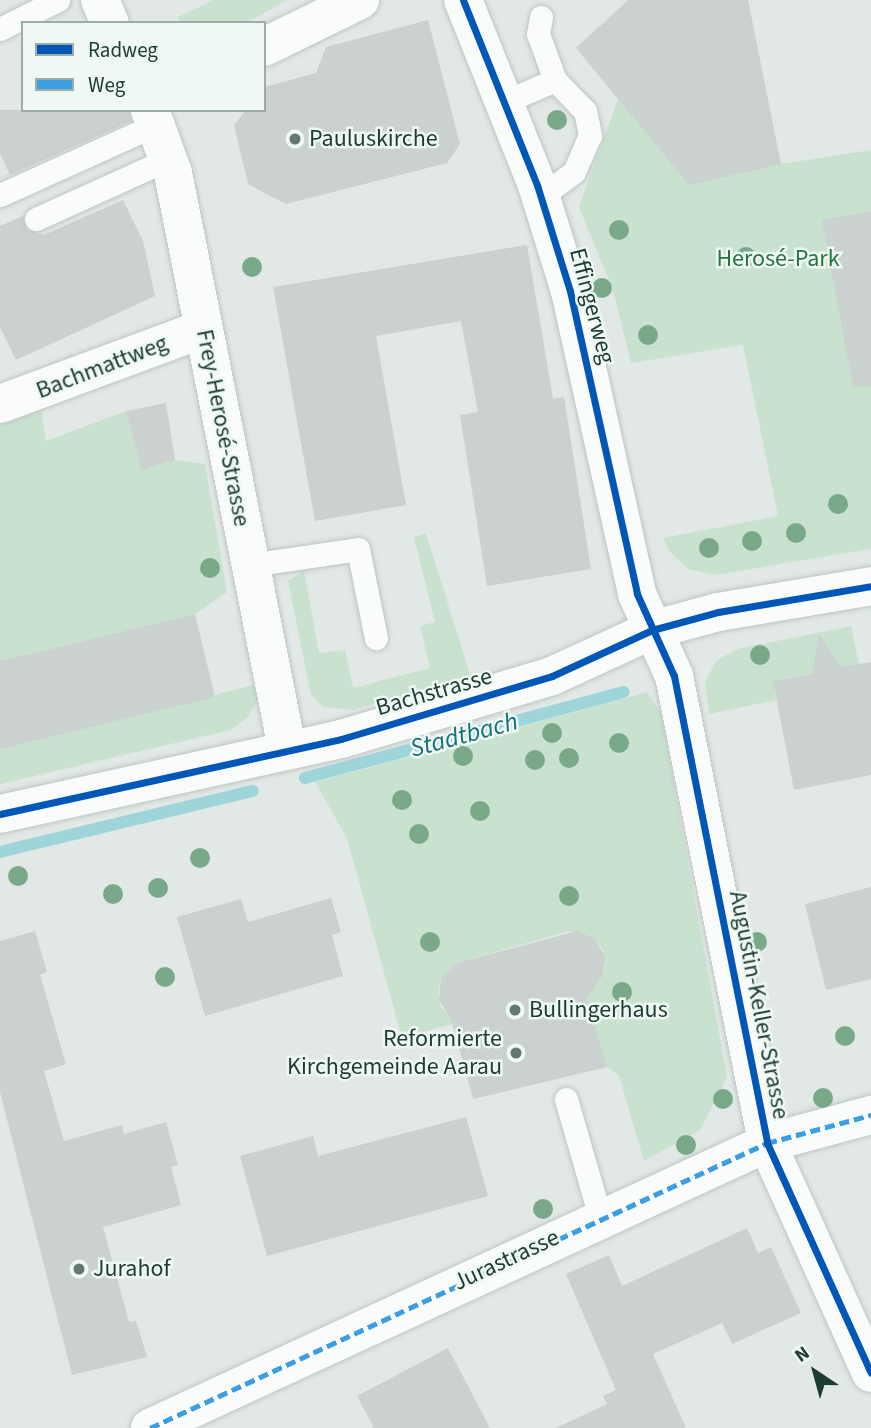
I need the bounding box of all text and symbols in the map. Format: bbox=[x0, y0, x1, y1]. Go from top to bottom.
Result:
legend bbox=[21, 21, 266, 112]
text: Radweg bbox=[88, 35, 158, 65]
text: Weg bbox=[88, 70, 125, 100]
place label: Pauluskirche bbox=[309, 125, 438, 153]
marker: Pauluskirche bbox=[287, 131, 303, 147]
street label: Effingerweg bbox=[563, 245, 621, 367]
park label: Herosé-Park bbox=[716, 245, 840, 273]
street label: Frey-Herosé-Strasse bbox=[190, 327, 256, 529]
street label: Bachmattweg bbox=[32, 329, 172, 405]
street label: Bachstrasse bbox=[372, 662, 496, 722]
water label: Stadtbach bbox=[407, 706, 521, 764]
street label: Augustin-Keller-Strasse bbox=[723, 888, 795, 1122]
place label: Bullingerhaus bbox=[529, 996, 668, 1024]
marker: Bullingerhaus bbox=[507, 1002, 523, 1018]
place label: Reformierte Kirchgemeinde Aarau bbox=[287, 1025, 502, 1081]
marker: Reformierte Kirchgemeinde Aarau bbox=[508, 1045, 524, 1061]
street label: Jurastrasse bbox=[448, 1223, 564, 1297]
place label: Jurahof bbox=[93, 1255, 170, 1283]
marker: Jurahof bbox=[71, 1261, 87, 1277]
north arrow bbox=[780, 1337, 850, 1407]
text: N bbox=[789, 1340, 815, 1369]

